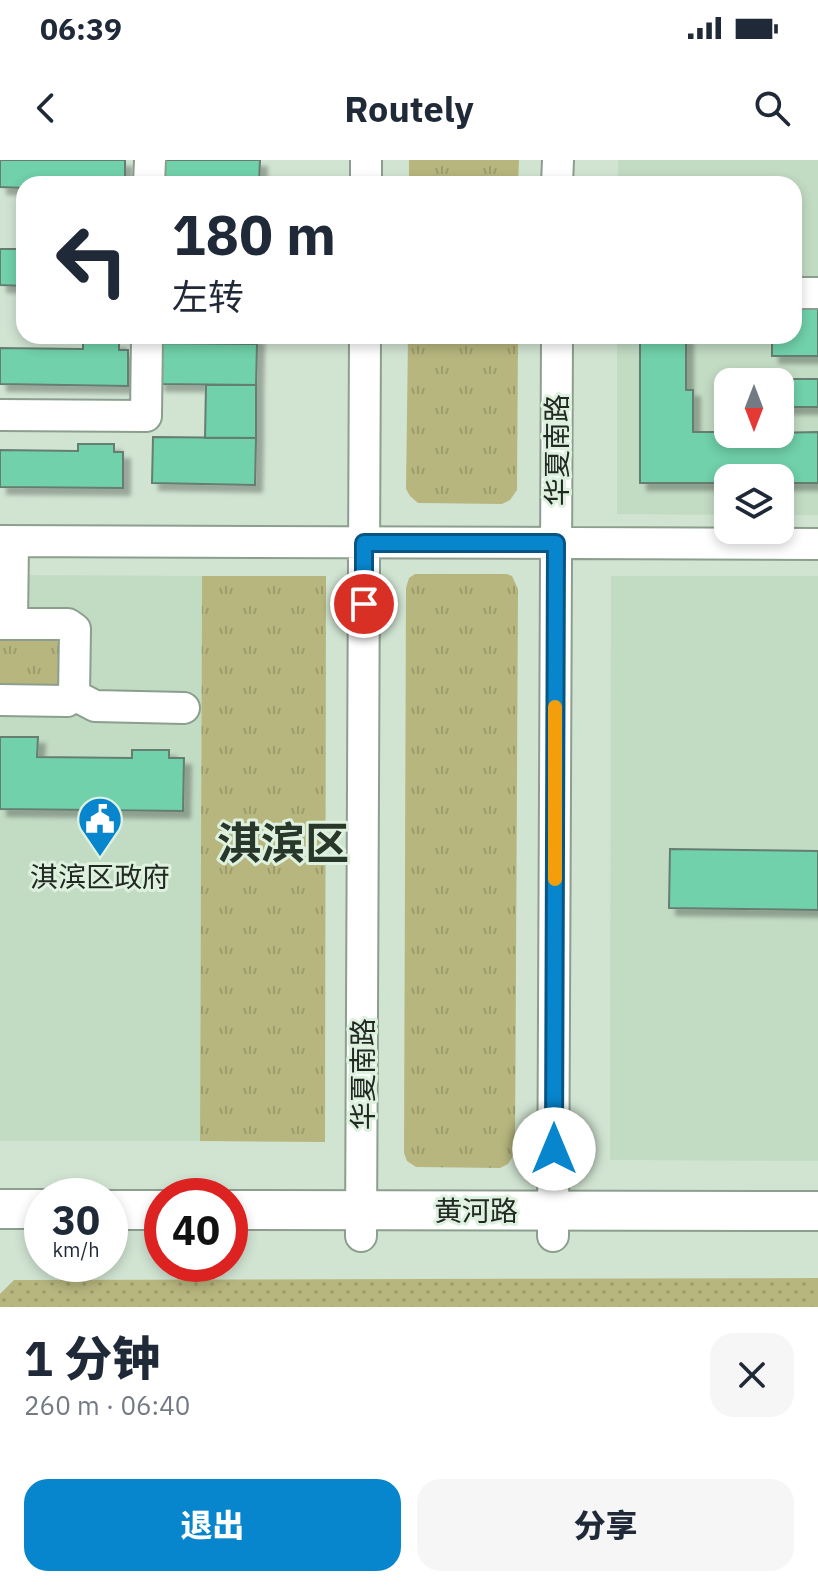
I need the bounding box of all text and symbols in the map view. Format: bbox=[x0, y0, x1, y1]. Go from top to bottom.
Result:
text: 06:39 bbox=[40, 9, 122, 48]
text: Routely bbox=[344, 85, 474, 132]
icon: back bbox=[24, 86, 68, 130]
icon: search bbox=[750, 86, 794, 130]
text: 180 m bbox=[172, 198, 336, 270]
icon: left bbox=[40, 208, 144, 312]
text: 左转 bbox=[172, 273, 244, 320]
north arrow bbox=[714, 368, 794, 448]
map controls bbox=[714, 368, 794, 544]
street label: 华夏南路 bbox=[538, 394, 575, 506]
button: layers bbox=[714, 464, 794, 544]
pin bbox=[330, 570, 398, 638]
icon: arrive bbox=[342, 582, 386, 626]
public building icon: 淇滨区政府 bbox=[76, 795, 124, 858]
district label: 淇滨区 bbox=[217, 814, 349, 871]
place label: 淇滨区政府 bbox=[30, 858, 170, 895]
street label: 华夏南路 bbox=[344, 1018, 381, 1130]
position arrow bbox=[512, 1107, 596, 1191]
speed limit sign: 40 bbox=[144, 1178, 248, 1282]
street label: 黄河路 bbox=[434, 1192, 518, 1229]
text: 30 bbox=[52, 1194, 100, 1246]
text: km/h bbox=[52, 1236, 100, 1263]
text: 1 分钟 bbox=[24, 1327, 160, 1389]
button: close bbox=[710, 1333, 794, 1417]
text: 260 m · 06:40 bbox=[24, 1388, 190, 1422]
button: 退出 bbox=[24, 1479, 401, 1571]
button: 分享 bbox=[417, 1479, 794, 1571]

